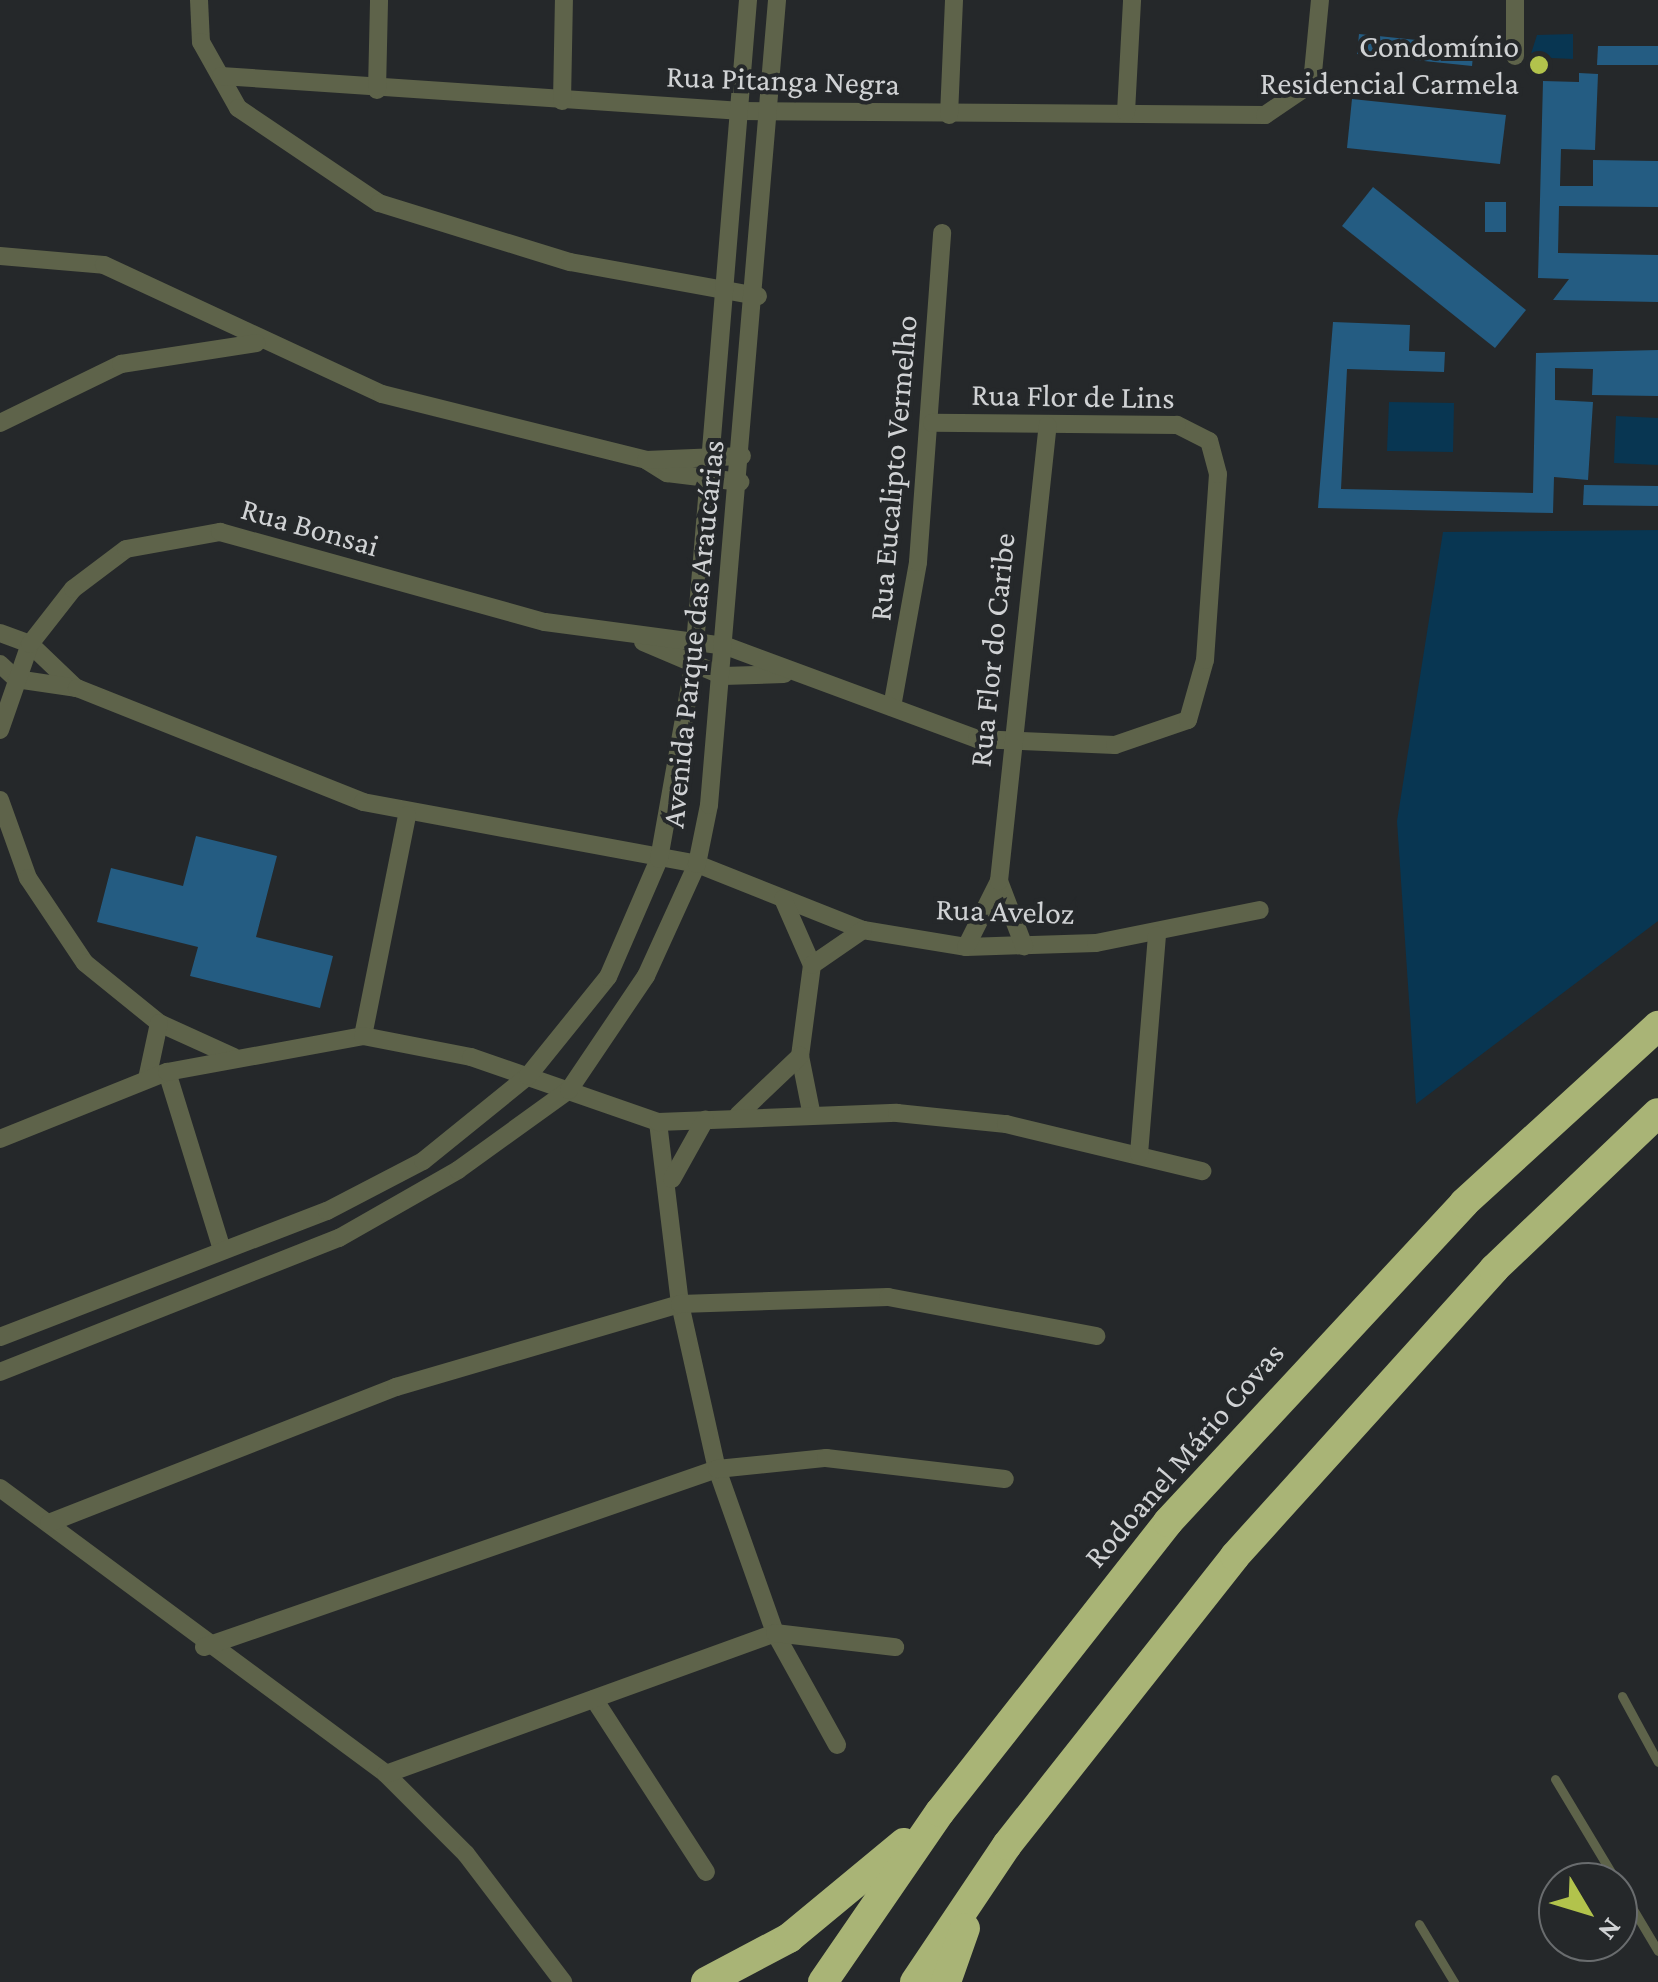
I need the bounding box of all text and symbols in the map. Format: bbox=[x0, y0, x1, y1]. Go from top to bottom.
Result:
place label: Condomínio Residencial Carmela bbox=[1260, 28, 1519, 103]
marker: Condomínio Residencial Carmela bbox=[1528, 54, 1550, 76]
street label: Rua Pitanga Negra bbox=[665, 57, 901, 103]
street label: Rua Eucalipto Vermelho bbox=[861, 314, 925, 622]
street label: Rua Flor de Lins bbox=[971, 375, 1175, 417]
street label: Avenida Parque das Araucárias bbox=[654, 438, 732, 830]
street label: Rua Bonsai bbox=[237, 489, 383, 565]
street label: Rua Flor do Caribe bbox=[961, 531, 1023, 769]
street label: Rua Aveloz bbox=[935, 889, 1075, 933]
street label: Rodoanel Mário Covas bbox=[1076, 1335, 1292, 1575]
north arrow bbox=[1538, 1862, 1638, 1962]
text: N bbox=[1592, 1912, 1629, 1947]

